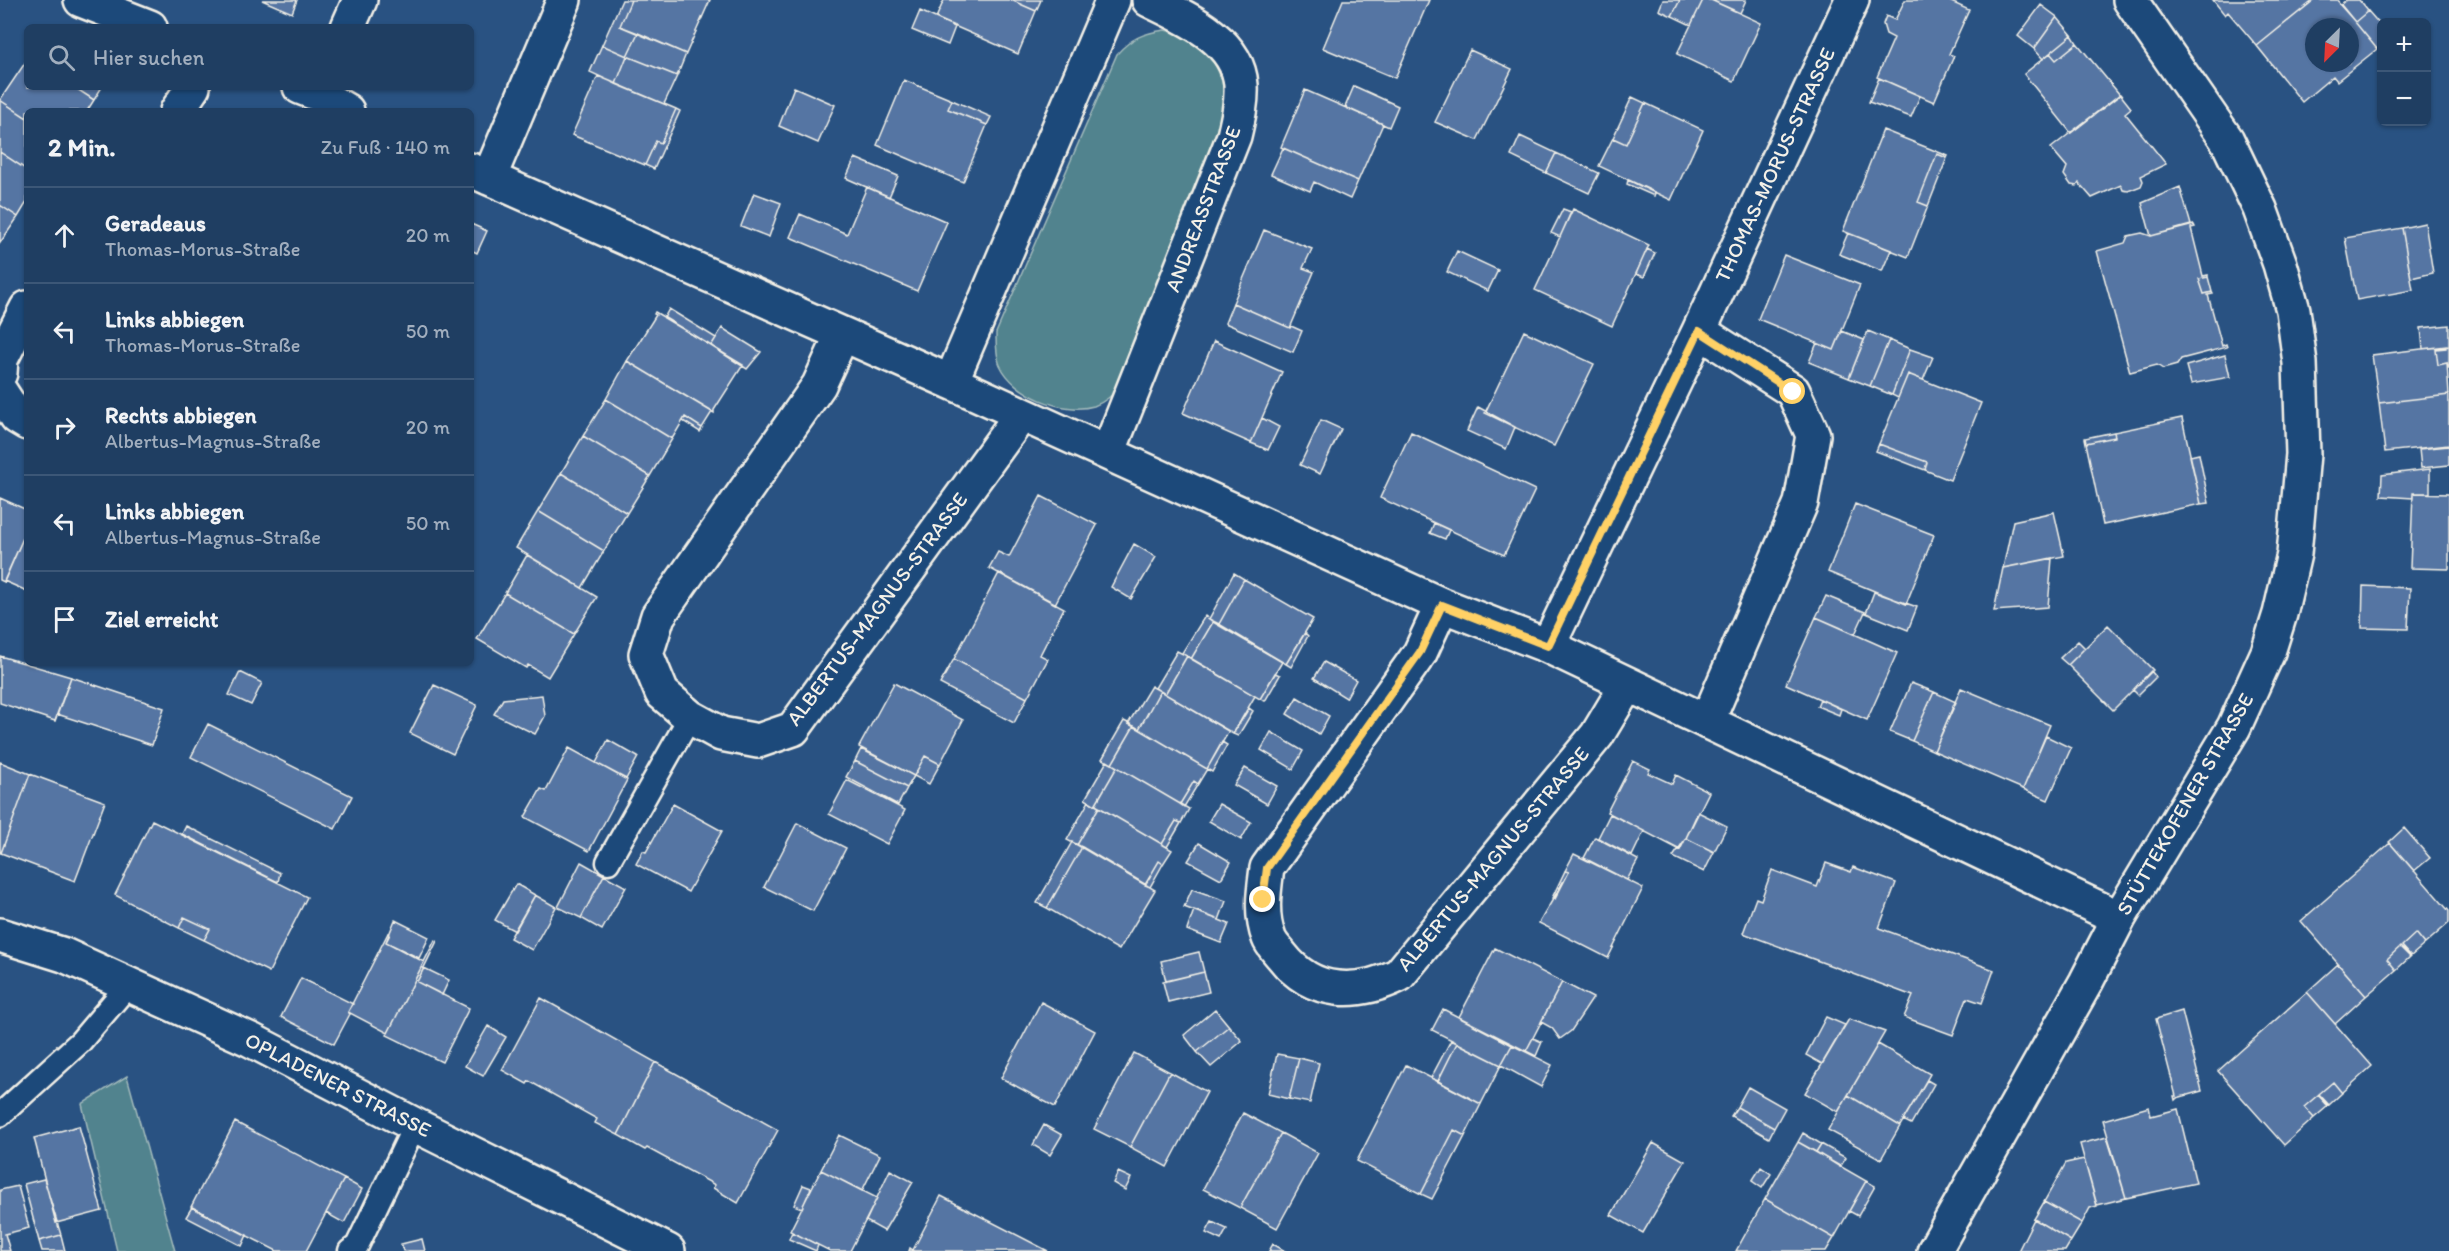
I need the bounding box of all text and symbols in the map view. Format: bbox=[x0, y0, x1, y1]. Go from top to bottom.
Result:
north arrow bbox=[2305, 18, 2359, 72]
map controls bbox=[2377, 18, 2431, 126]
button: + bbox=[2377, 18, 2431, 72]
search box bbox=[24, 24, 474, 90]
icon: search bbox=[45, 41, 78, 74]
text: Hier suchen bbox=[93, 44, 204, 71]
street label: THOMAS-MORUS-STRASSE bbox=[1709, 44, 1840, 286]
button: − bbox=[2377, 72, 2431, 126]
street label: ANDREASSTRASSE bbox=[1159, 122, 1246, 295]
text: 2 Min. bbox=[48, 131, 116, 163]
text: Zu Fuß · 140 m bbox=[321, 135, 450, 159]
text: Geradeaus bbox=[105, 210, 206, 237]
icon: ahead bbox=[48, 219, 81, 252]
text: 20 m bbox=[406, 223, 450, 247]
text: Thomas-Morus-Straße bbox=[105, 237, 300, 261]
text: Links abbiegen bbox=[105, 306, 244, 333]
icon: left bbox=[48, 315, 81, 348]
text: 50 m bbox=[406, 319, 450, 343]
text: Thomas-Morus-Straße bbox=[105, 333, 300, 357]
route start bbox=[1779, 378, 1805, 404]
text: Rechts abbiegen bbox=[105, 402, 257, 429]
icon: right bbox=[48, 411, 81, 444]
text: 20 m bbox=[406, 415, 450, 439]
text: Albertus-Magnus-Straße bbox=[105, 429, 321, 453]
street label: ALBERTUS-MAGNUS-STRASSE bbox=[781, 487, 973, 730]
text: Links abbiegen bbox=[105, 498, 244, 525]
icon: left bbox=[48, 507, 81, 540]
text: 50 m bbox=[406, 511, 450, 535]
text: Albertus-Magnus-Straße bbox=[105, 525, 321, 549]
icon: arrive bbox=[48, 603, 81, 636]
text: Ziel erreicht bbox=[105, 606, 218, 633]
street label: STÜTTEKOFENER STRASSE bbox=[2111, 688, 2258, 919]
street label: ALBERTUS-MAGNUS-STRASSE bbox=[1391, 741, 1594, 976]
route end bbox=[1249, 886, 1275, 912]
street label: OPLADENER STRASSE bbox=[241, 1027, 435, 1142]

